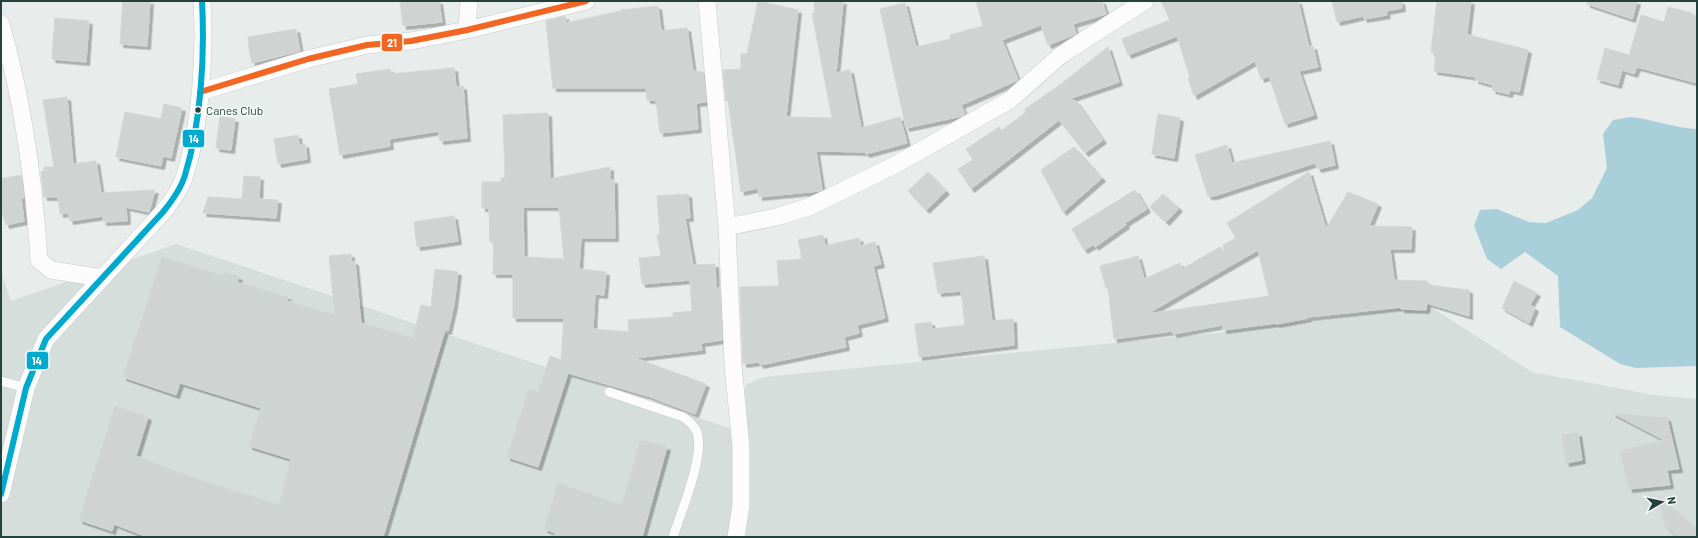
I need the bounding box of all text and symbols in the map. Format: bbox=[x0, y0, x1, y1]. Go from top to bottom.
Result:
line badge: 21 bbox=[381, 33, 403, 52]
text: 21 bbox=[387, 36, 397, 49]
place label: Canes Club bbox=[206, 103, 263, 117]
marker: Canes Club bbox=[193, 105, 203, 115]
line badge: 14 bbox=[182, 129, 205, 148]
text: 14 bbox=[189, 132, 200, 145]
line badge: 14 bbox=[26, 351, 49, 370]
text: 14 bbox=[32, 354, 43, 367]
north arrow bbox=[1642, 482, 1682, 522]
text: N bbox=[1665, 496, 1679, 505]

